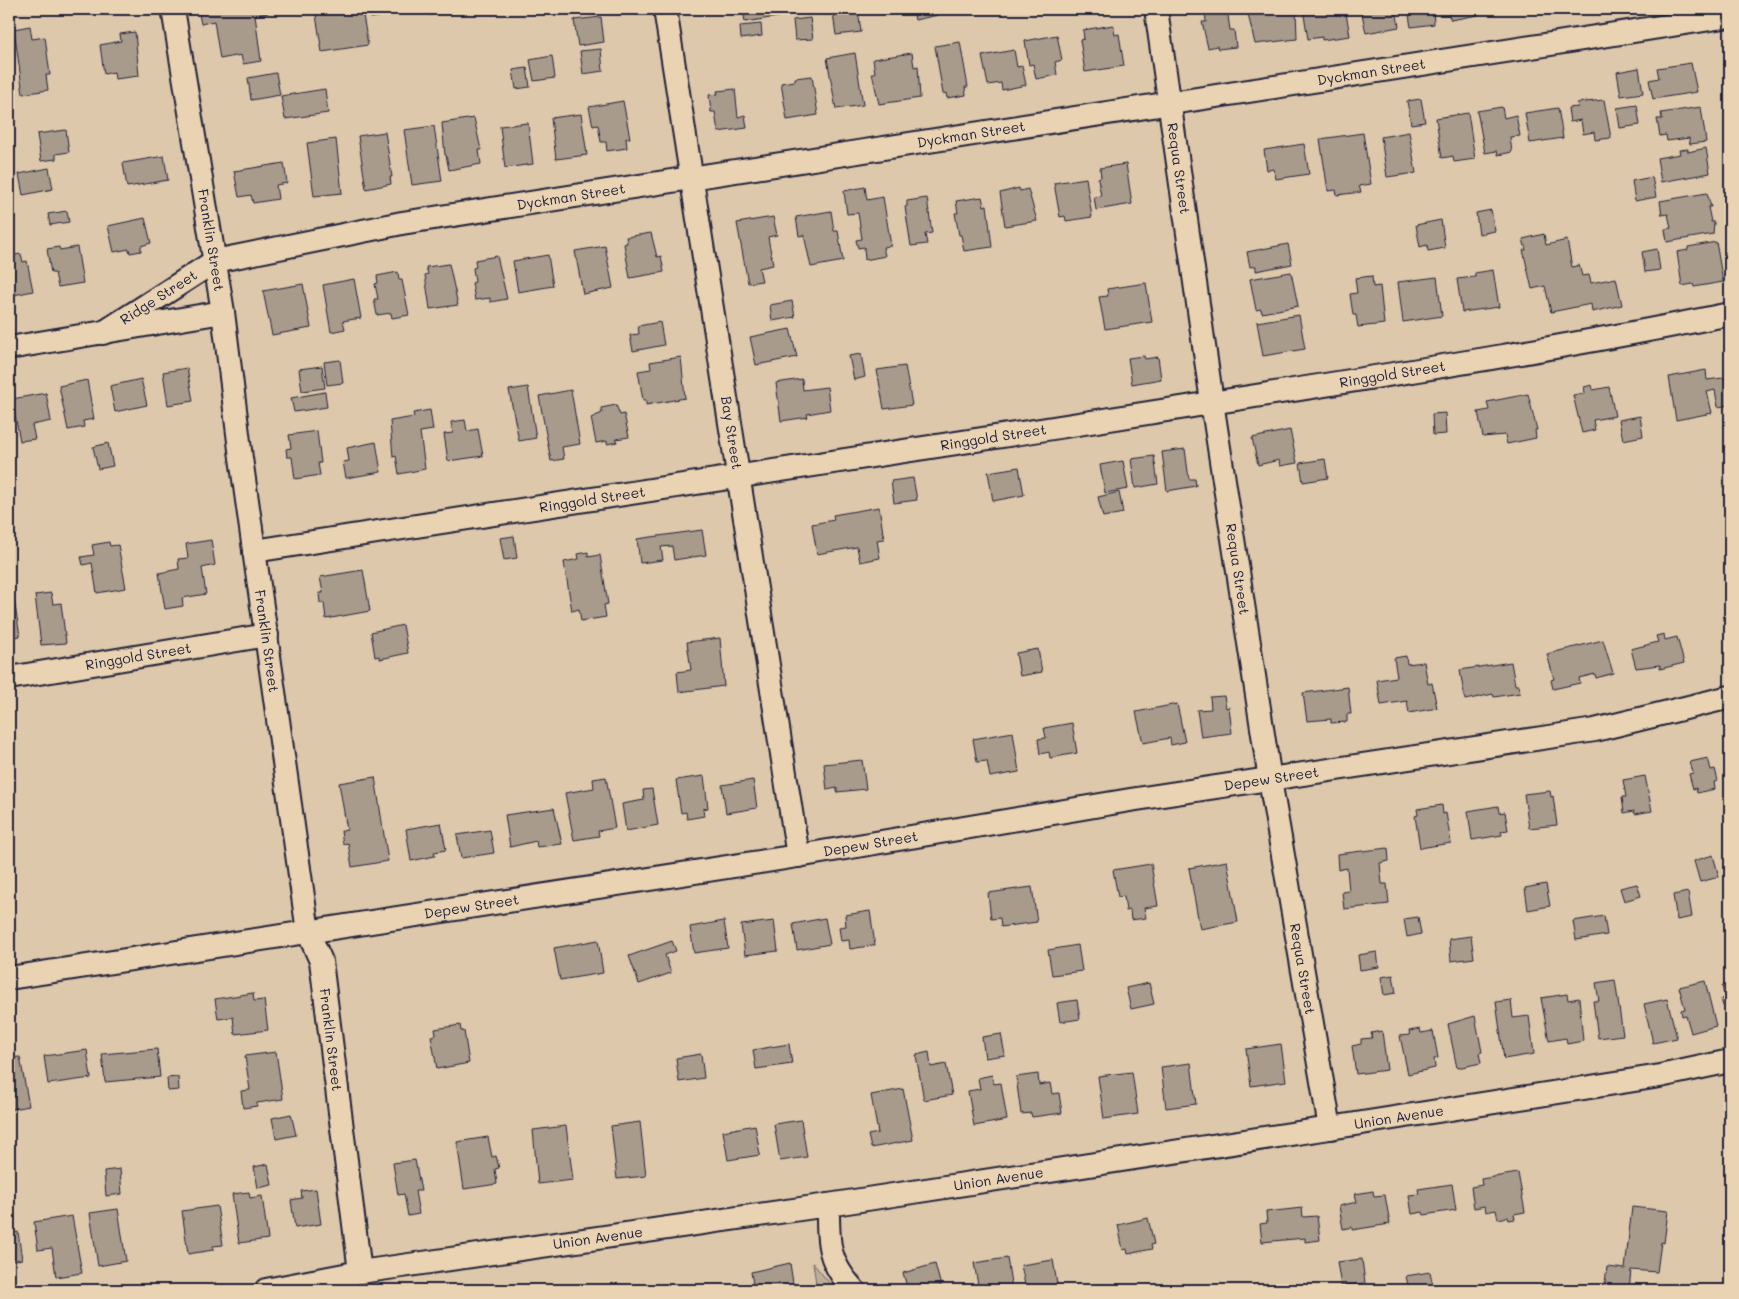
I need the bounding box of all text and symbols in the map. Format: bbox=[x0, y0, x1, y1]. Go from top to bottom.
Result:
street label: Dyckman Street bbox=[1316, 54, 1427, 89]
street label: Dyckman Street bbox=[916, 116, 1027, 152]
street label: Requa Street bbox=[1163, 121, 1195, 215]
street label: Dyckman Street bbox=[515, 178, 626, 214]
street label: Franklin Street bbox=[194, 187, 229, 292]
street label: Ridge Street bbox=[116, 265, 200, 329]
street label: Ringgold Street bbox=[1338, 356, 1447, 392]
street label: Bay Street bbox=[717, 395, 747, 471]
street label: Ringgold Street bbox=[939, 419, 1048, 454]
street label: Ringgold Street bbox=[538, 482, 646, 517]
street label: Requa Street bbox=[1222, 522, 1255, 616]
street label: Franklin Street bbox=[251, 588, 284, 693]
street label: Ringgold Street bbox=[84, 638, 193, 674]
street label: Depew Street bbox=[1223, 762, 1320, 795]
street label: Depew Street bbox=[822, 826, 919, 861]
street label: Depew Street bbox=[423, 889, 520, 923]
street label: Requa Street bbox=[1286, 922, 1320, 1016]
street label: Franklin Street bbox=[316, 987, 347, 1092]
street label: Union Avenue bbox=[1353, 1100, 1445, 1133]
street label: Union Avenue bbox=[952, 1162, 1045, 1195]
street label: Union Avenue bbox=[552, 1222, 644, 1253]

